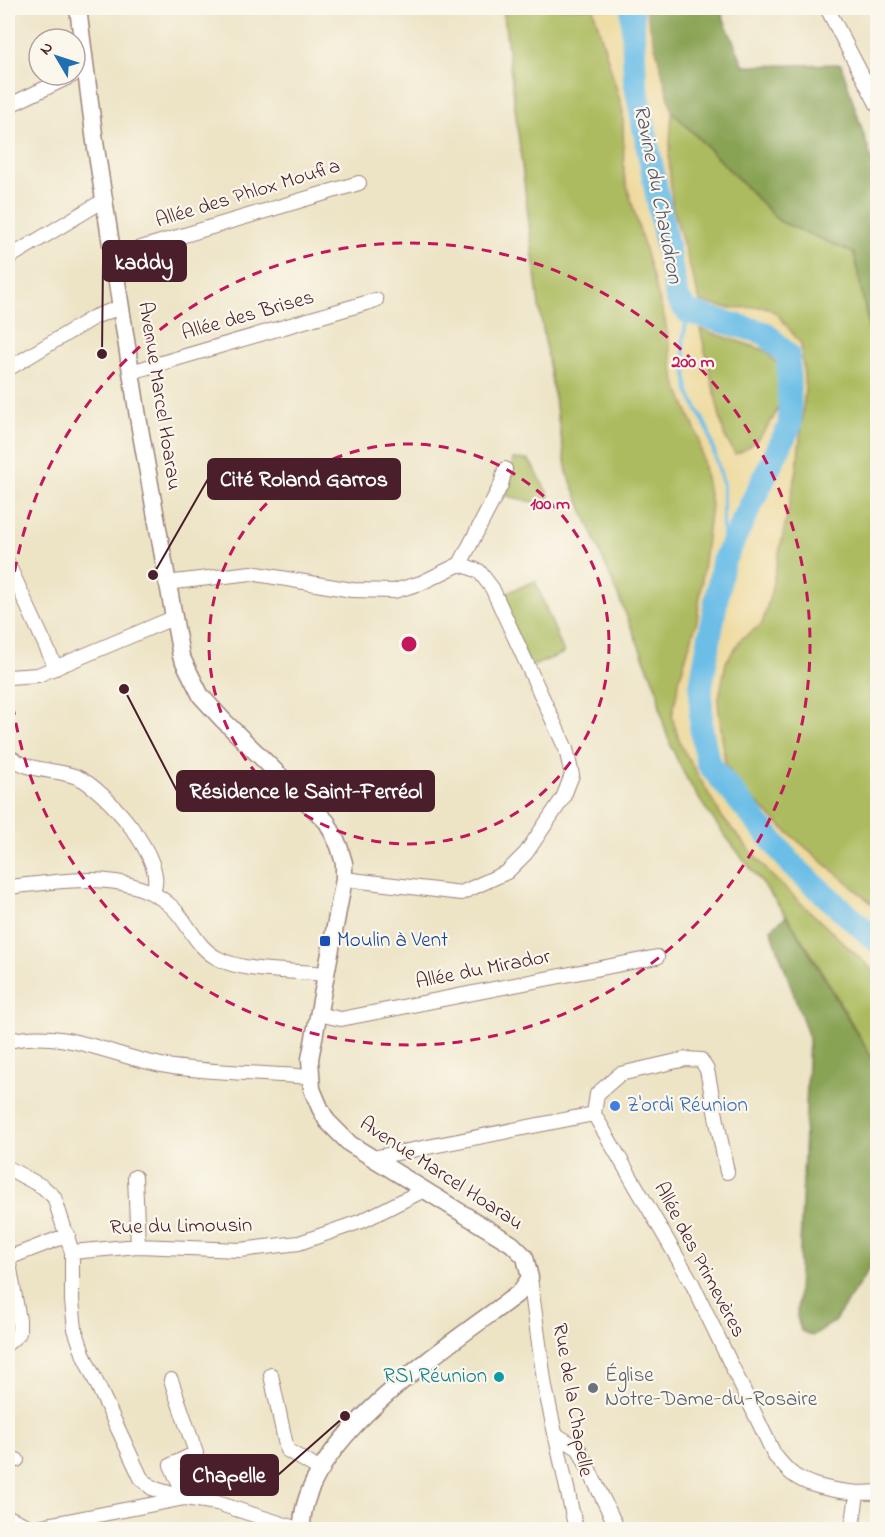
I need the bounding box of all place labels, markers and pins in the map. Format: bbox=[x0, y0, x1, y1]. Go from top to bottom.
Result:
callout: kaddy bbox=[103, 241, 186, 281]
callout: Cité Roland Garros bbox=[208, 459, 400, 499]
centre of rings bbox=[399, 634, 419, 654]
callout: Résidence le Saint-Ferréol bbox=[177, 771, 434, 811]
place label: Moulin à Vent bbox=[337, 926, 448, 956]
marker: Moulin à Vent bbox=[318, 934, 332, 948]
place label: Z'ordi Réunion bbox=[627, 1091, 748, 1121]
marker: Z'ordi Réunion bbox=[608, 1099, 622, 1113]
place label: Église Notre-Dame-du-Rosaire bbox=[605, 1361, 818, 1415]
place label: RSI Réunion bbox=[383, 1362, 487, 1392]
marker: RSI Réunion bbox=[492, 1370, 506, 1384]
marker: Église Notre-Dame-du-Rosaire bbox=[586, 1381, 600, 1395]
callout: Chapelle bbox=[181, 1455, 278, 1495]

